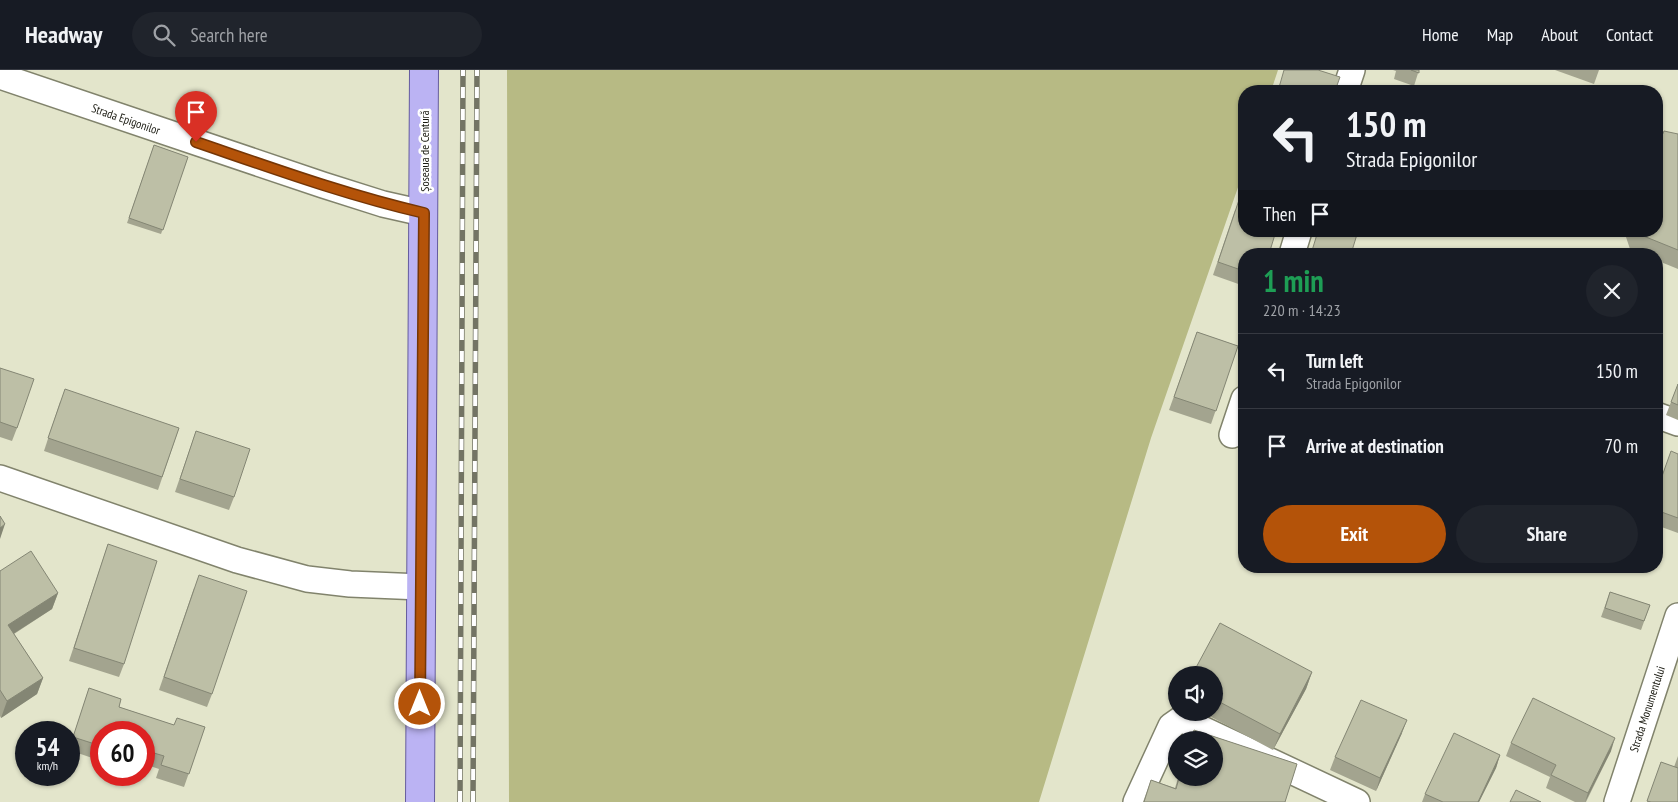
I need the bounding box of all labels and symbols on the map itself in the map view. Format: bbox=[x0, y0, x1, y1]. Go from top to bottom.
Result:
pin bbox=[175, 91, 217, 142]
street label: Strada Epigonilor bbox=[90, 100, 163, 138]
street label: Șoseaua de Centură bbox=[417, 110, 432, 192]
street label: Strada Monumentului bbox=[1626, 664, 1668, 754]
position arrow bbox=[393, 677, 445, 729]
speed limit sign: 60 bbox=[90, 721, 155, 786]

